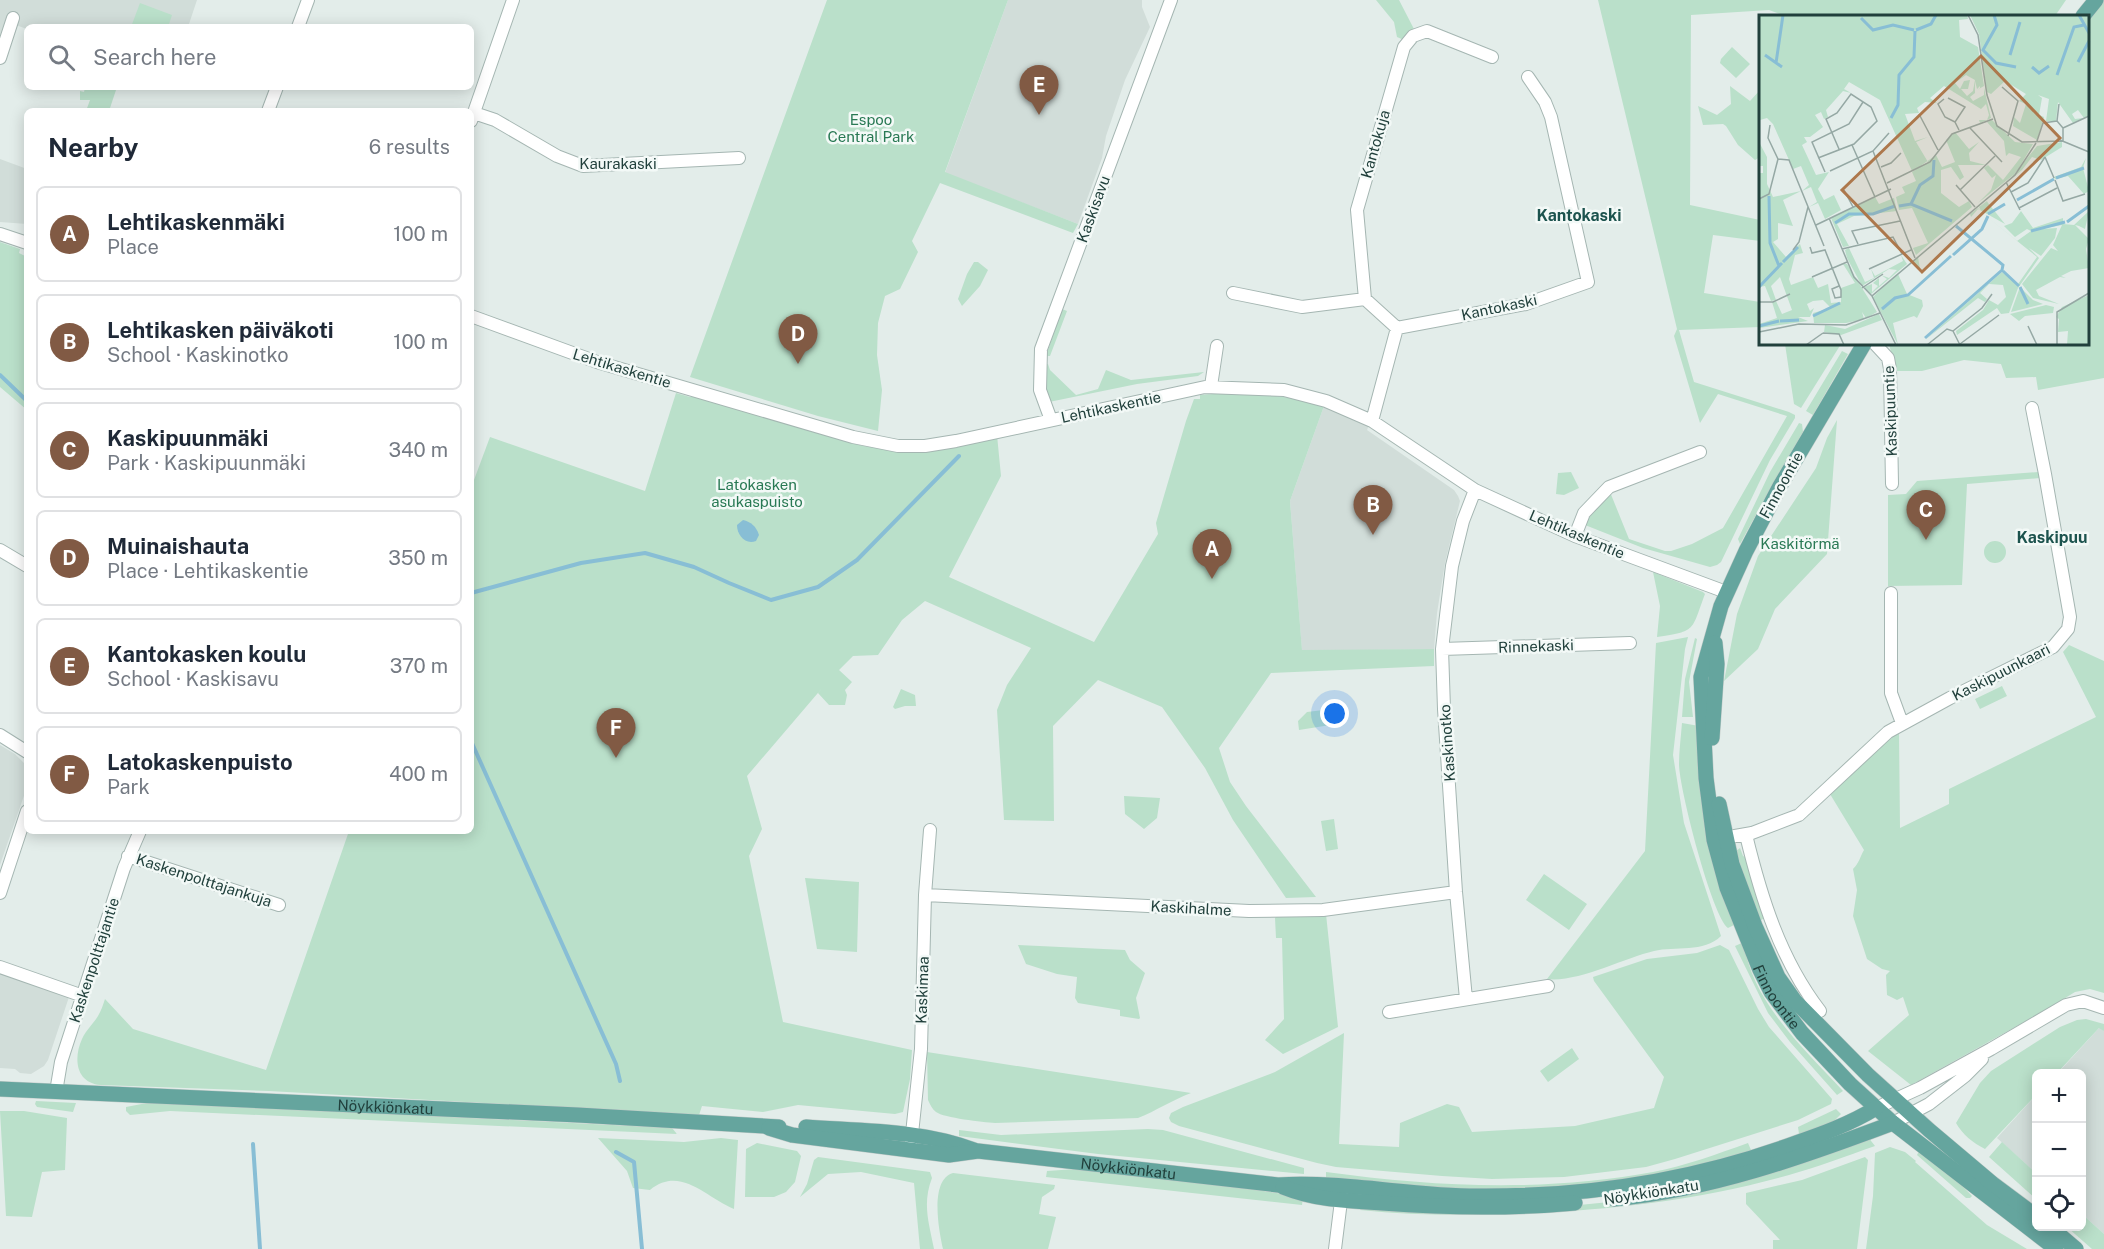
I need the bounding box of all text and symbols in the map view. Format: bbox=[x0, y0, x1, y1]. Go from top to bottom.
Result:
inset map bbox=[1759, 15, 2089, 345]
search box bbox=[24, 24, 474, 90]
icon: search bbox=[45, 41, 78, 74]
text: Search here bbox=[93, 44, 217, 70]
pin: E bbox=[1020, 66, 1058, 115]
street label: Kantokuja bbox=[1357, 108, 1393, 180]
park label: Espoo Central Park bbox=[827, 111, 915, 145]
text: Nearby bbox=[48, 132, 138, 163]
text: 6 results bbox=[369, 135, 450, 159]
street label: Kaurakaski bbox=[579, 155, 657, 172]
street label: Kaskisavu bbox=[1073, 173, 1113, 245]
district label: Kantokaski bbox=[1536, 206, 1622, 225]
text: Lehtikaskenmäki bbox=[107, 209, 285, 235]
text: A bbox=[62, 222, 77, 246]
text: 100 m bbox=[393, 222, 448, 246]
text: Place bbox=[107, 235, 159, 259]
street label: Kantokaski bbox=[1460, 291, 1538, 323]
pin: D bbox=[778, 314, 818, 364]
text: Lehtikasken päiväkoti bbox=[107, 317, 334, 343]
text: B bbox=[63, 330, 76, 354]
text: 100 m bbox=[393, 330, 448, 354]
text: School · Kaskinotko bbox=[107, 343, 289, 367]
street label: Lehtikaskentie bbox=[571, 345, 673, 391]
street label: Kaskipuuntie bbox=[1880, 365, 1900, 457]
street label: Lehtikaskentie bbox=[1059, 388, 1163, 426]
text: Kaskipuunmäki bbox=[107, 425, 268, 451]
text: C bbox=[62, 438, 77, 462]
text: 340 m bbox=[388, 438, 448, 462]
street label: Finnoontie bbox=[1756, 449, 1806, 521]
text: Park · Kaskipuunmäki bbox=[107, 451, 306, 475]
park label: Latokasken asukaspuisto bbox=[711, 476, 803, 510]
pin: B bbox=[1354, 486, 1392, 535]
pin: C bbox=[1906, 490, 1946, 540]
street label: Lehtikaskentie bbox=[1527, 506, 1627, 562]
district label: Kaskipuu bbox=[2017, 528, 2088, 547]
pin: A bbox=[1192, 530, 1232, 579]
text: Muinaishauta bbox=[107, 533, 249, 559]
park label: Kaskitörmä bbox=[1760, 535, 1840, 552]
text: D bbox=[62, 546, 77, 570]
text: 350 m bbox=[388, 546, 448, 570]
text: Place · Lehtikaskentie bbox=[107, 559, 309, 583]
street label: Rinnekaski bbox=[1498, 636, 1574, 656]
street label: Kaskipuunkaari bbox=[1949, 640, 2053, 704]
text: Kantokasken koulu bbox=[107, 641, 306, 667]
text: E bbox=[63, 654, 76, 678]
text: 370 m bbox=[390, 654, 448, 678]
text: School · Kaskisavu bbox=[107, 667, 279, 691]
your location bbox=[1320, 699, 1349, 728]
street label: Kaskinotko bbox=[1436, 704, 1458, 782]
pin: F bbox=[596, 708, 636, 758]
text: Latokaskenpuisto bbox=[107, 749, 293, 775]
text: F bbox=[63, 762, 76, 786]
text: 400 m bbox=[389, 762, 448, 786]
text: Park bbox=[107, 775, 150, 799]
street label: Kaskenpolttajankuja bbox=[134, 850, 274, 910]
street label: Kaskenpolttajantie bbox=[66, 895, 122, 1025]
street label: Kaskihalme bbox=[1150, 897, 1232, 919]
street label: Kaskimaa bbox=[912, 956, 932, 1024]
street label: Finnoontie bbox=[1750, 962, 1804, 1032]
map controls bbox=[2032, 1069, 2086, 1231]
button: + bbox=[2032, 1069, 2086, 1123]
street label: Nöykkiönkatu bbox=[337, 1096, 434, 1117]
button: − bbox=[2032, 1123, 2086, 1177]
street label: Nöykkiönkatu bbox=[1080, 1154, 1177, 1182]
street label: Nöykkiönkatu bbox=[1602, 1176, 1700, 1208]
button: locate bbox=[2032, 1177, 2086, 1231]

